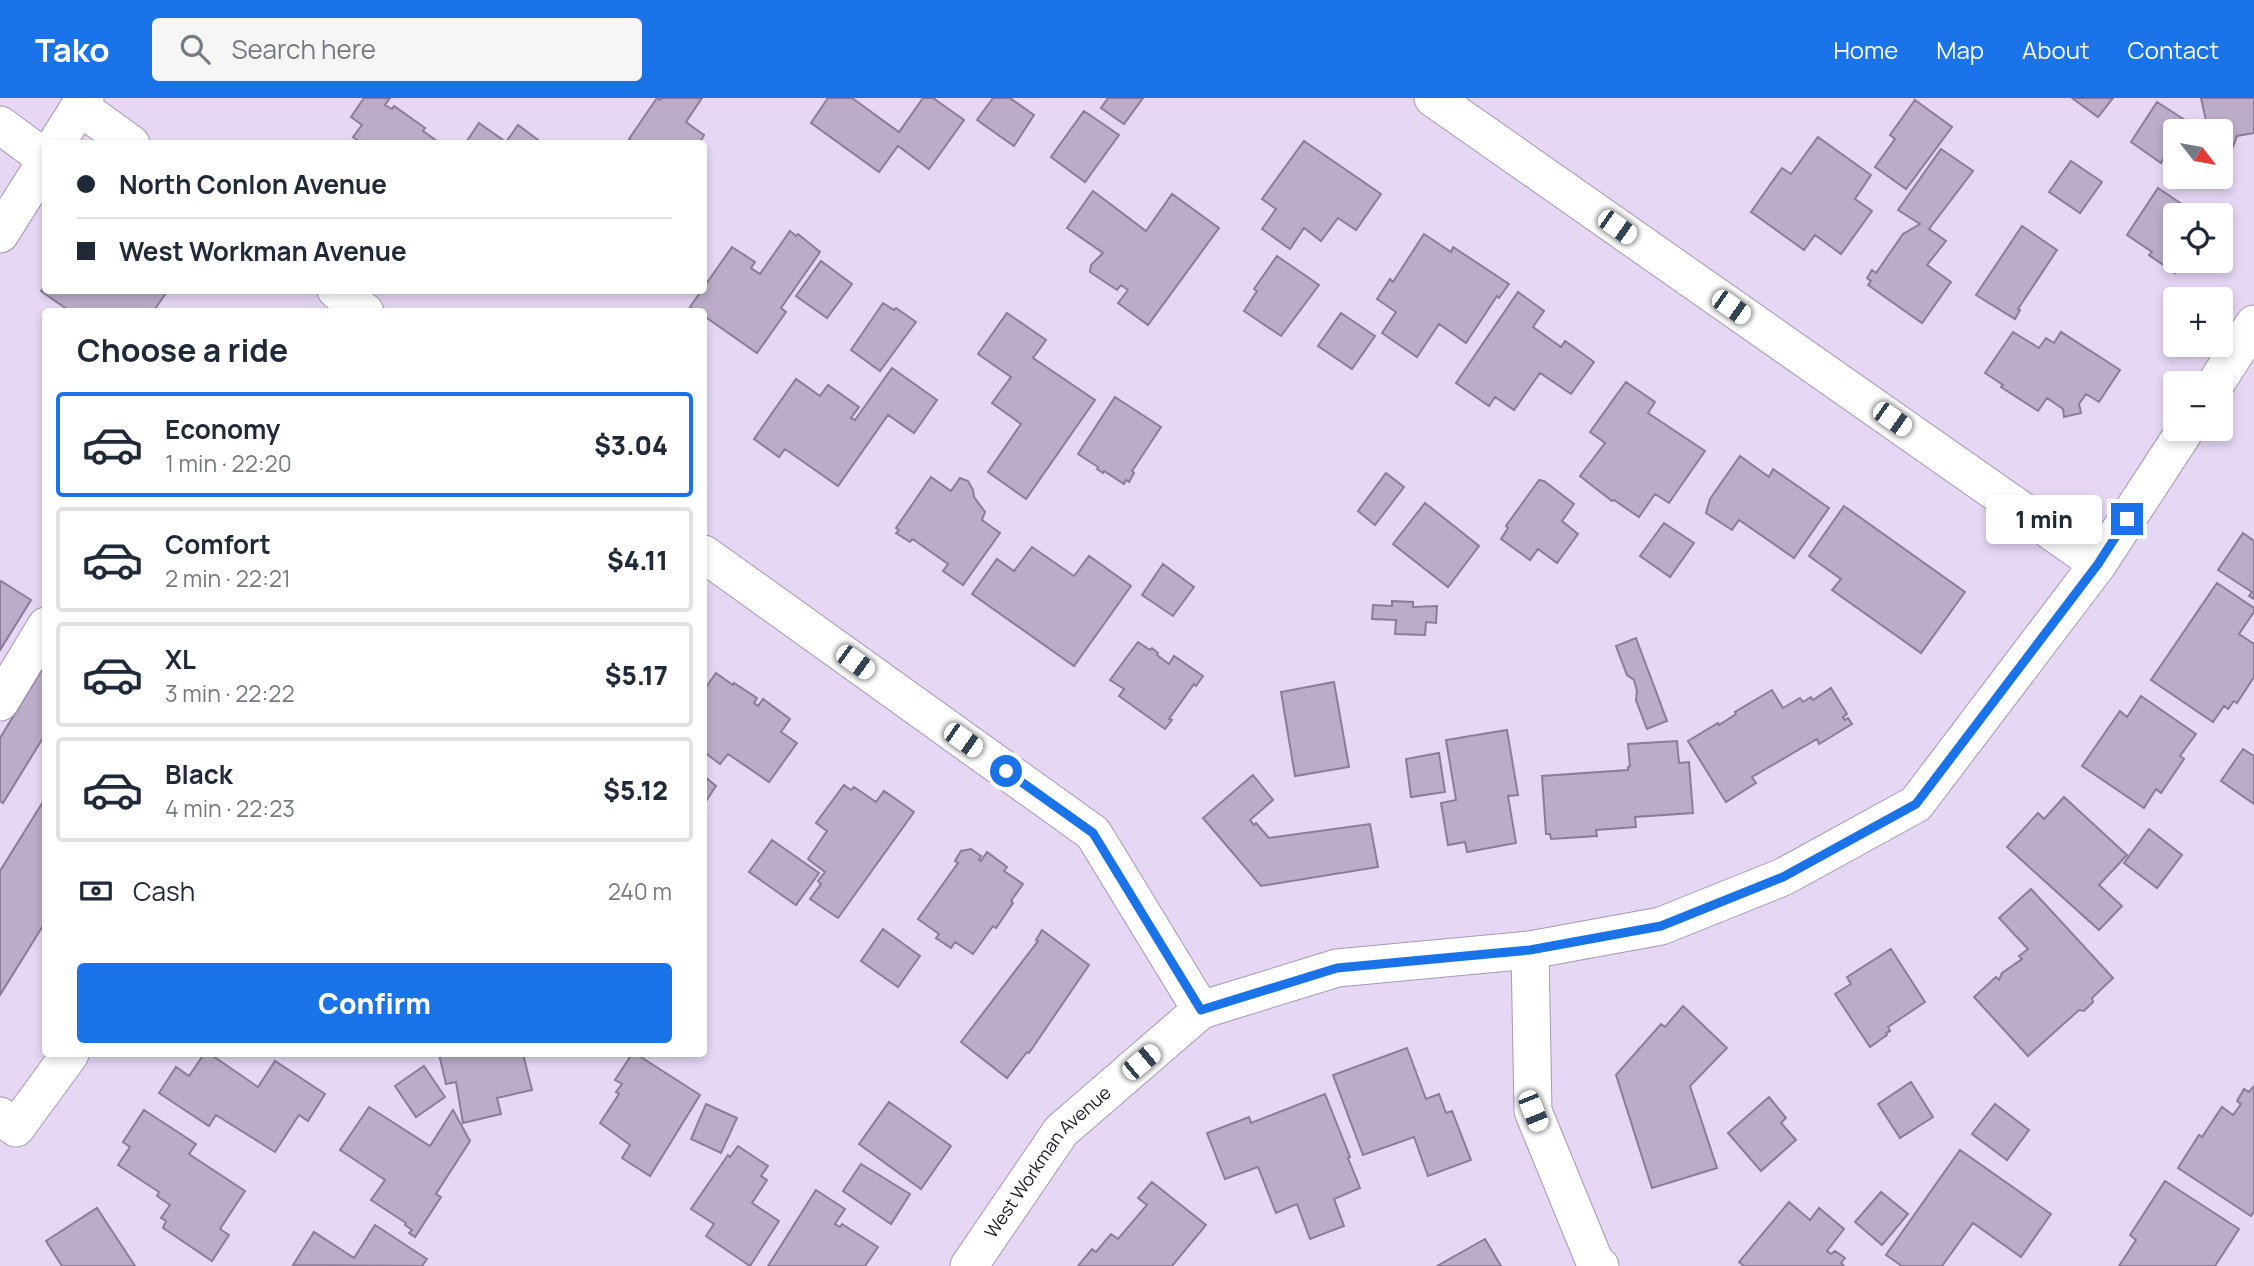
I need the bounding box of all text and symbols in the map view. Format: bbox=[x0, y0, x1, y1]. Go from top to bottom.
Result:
search box bbox=[152, 18, 642, 81]
text: Tako bbox=[35, 27, 110, 72]
icon: search bbox=[176, 30, 214, 68]
text: Search here bbox=[232, 31, 376, 67]
text: Home bbox=[1833, 33, 1898, 66]
text: Map bbox=[1936, 33, 1984, 66]
text: About bbox=[2022, 33, 2090, 66]
text: Contact bbox=[2128, 33, 2219, 66]
north arrow bbox=[2163, 119, 2233, 189]
map controls bbox=[2163, 119, 2233, 441]
text: North Conlon Avenue bbox=[119, 166, 387, 202]
button: locate bbox=[2163, 203, 2233, 273]
car bbox=[1594, 206, 1641, 248]
text: West Workman Avenue bbox=[119, 233, 407, 269]
car bbox=[1708, 286, 1755, 328]
button: + bbox=[2163, 287, 2233, 357]
text: Choose a ride bbox=[77, 328, 288, 372]
button: − bbox=[2163, 371, 2233, 441]
car bbox=[1869, 398, 1916, 440]
text: Economy bbox=[165, 411, 280, 447]
icon: car bbox=[81, 413, 144, 476]
text: $3.04 bbox=[594, 427, 668, 463]
text: 1 min · 22:20 bbox=[165, 447, 292, 479]
callout: 1 min bbox=[1987, 494, 2102, 544]
text: 1 min bbox=[2015, 503, 2073, 535]
route end bbox=[2111, 503, 2143, 535]
text: Comfort bbox=[165, 526, 271, 562]
icon: car bbox=[81, 528, 144, 591]
text: $4.11 bbox=[607, 542, 668, 578]
text: 2 min · 22:21 bbox=[165, 562, 291, 594]
text: XL bbox=[165, 641, 196, 677]
car bbox=[832, 641, 879, 683]
icon: car bbox=[81, 643, 144, 706]
text: $5.17 bbox=[605, 657, 668, 693]
text: 3 min · 22:22 bbox=[165, 677, 295, 709]
car bbox=[940, 719, 987, 761]
route start bbox=[990, 755, 1022, 787]
text: Black bbox=[165, 756, 233, 792]
icon: car bbox=[81, 758, 144, 821]
text: $5.12 bbox=[603, 772, 668, 808]
text: 4 min · 22:23 bbox=[165, 792, 295, 824]
icon: cash bbox=[77, 872, 115, 910]
text: Cash bbox=[133, 873, 195, 909]
text: 240 m bbox=[608, 875, 672, 907]
button: Confirm bbox=[77, 963, 672, 1043]
car bbox=[1119, 1040, 1164, 1084]
street label: West Workman Avenue bbox=[979, 1080, 1115, 1242]
car bbox=[1516, 1088, 1551, 1134]

